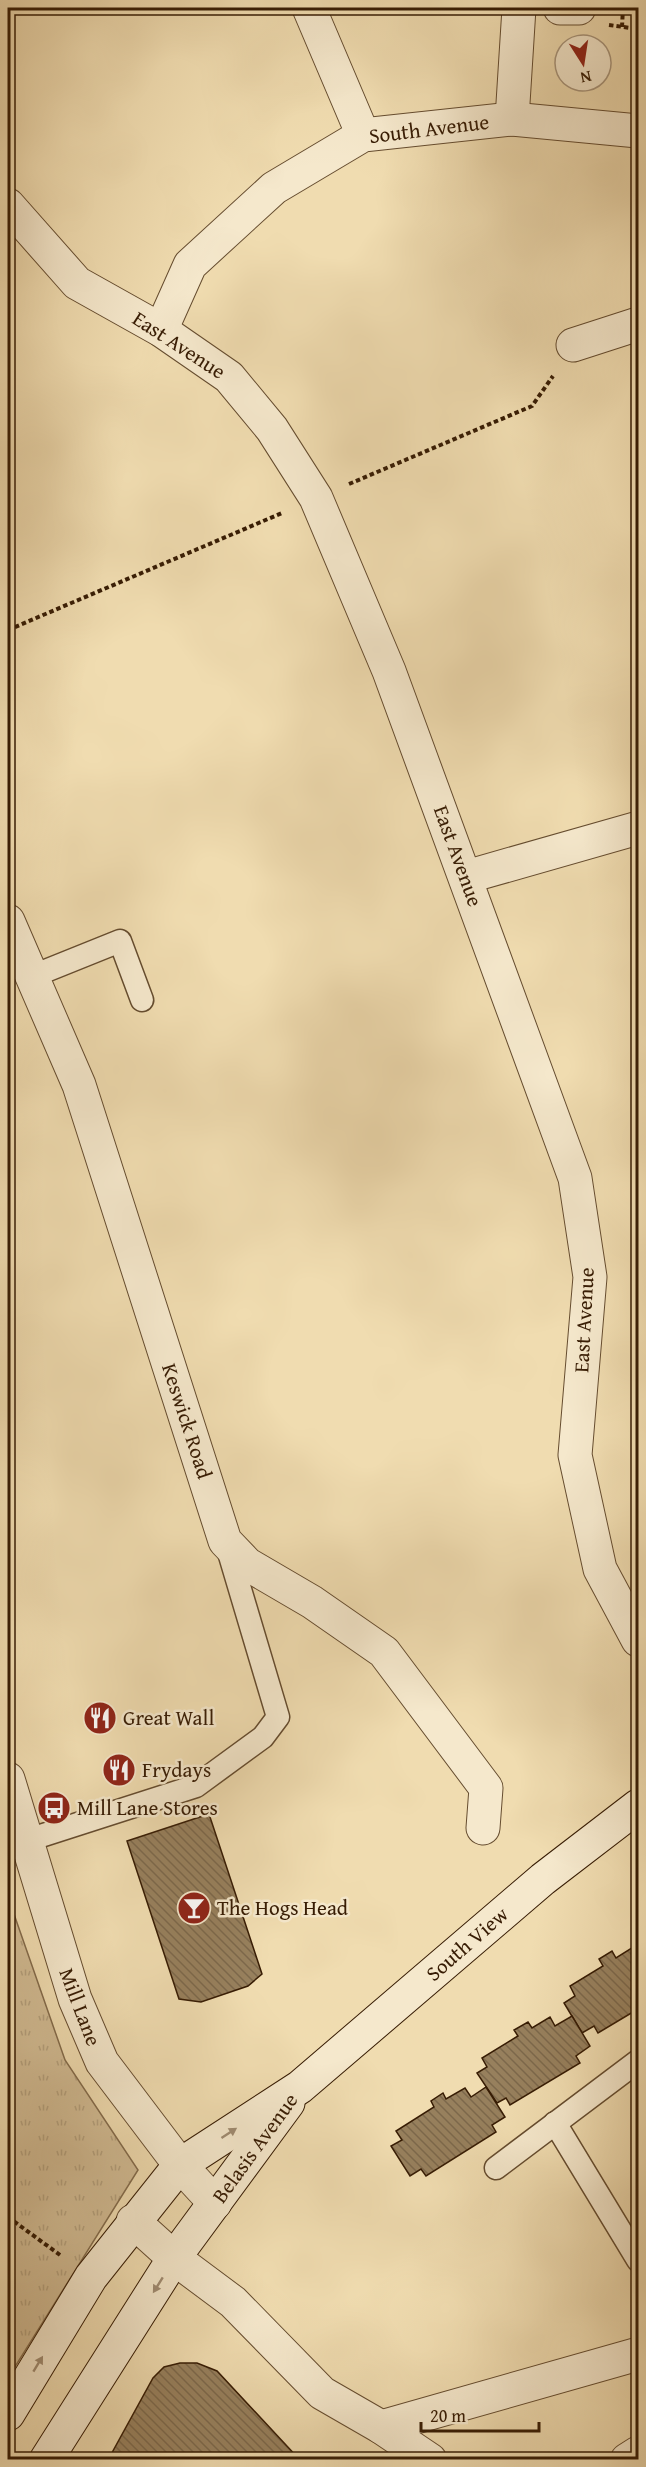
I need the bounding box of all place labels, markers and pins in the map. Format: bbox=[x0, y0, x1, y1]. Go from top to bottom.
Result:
restaurant icon: Great Wall bbox=[82, 1700, 118, 1736]
place label: Great Wall bbox=[123, 1702, 214, 1733]
restaurant icon: Frydays bbox=[101, 1752, 137, 1788]
place label: Frydays bbox=[142, 1754, 211, 1785]
bus stop icon: Mill Lane Stores bbox=[36, 1790, 72, 1826]
place label: Mill Lane Stores bbox=[77, 1792, 218, 1823]
bar icon: The Hogs Head bbox=[176, 1890, 212, 1926]
place label: The Hogs Head bbox=[217, 1892, 349, 1923]

